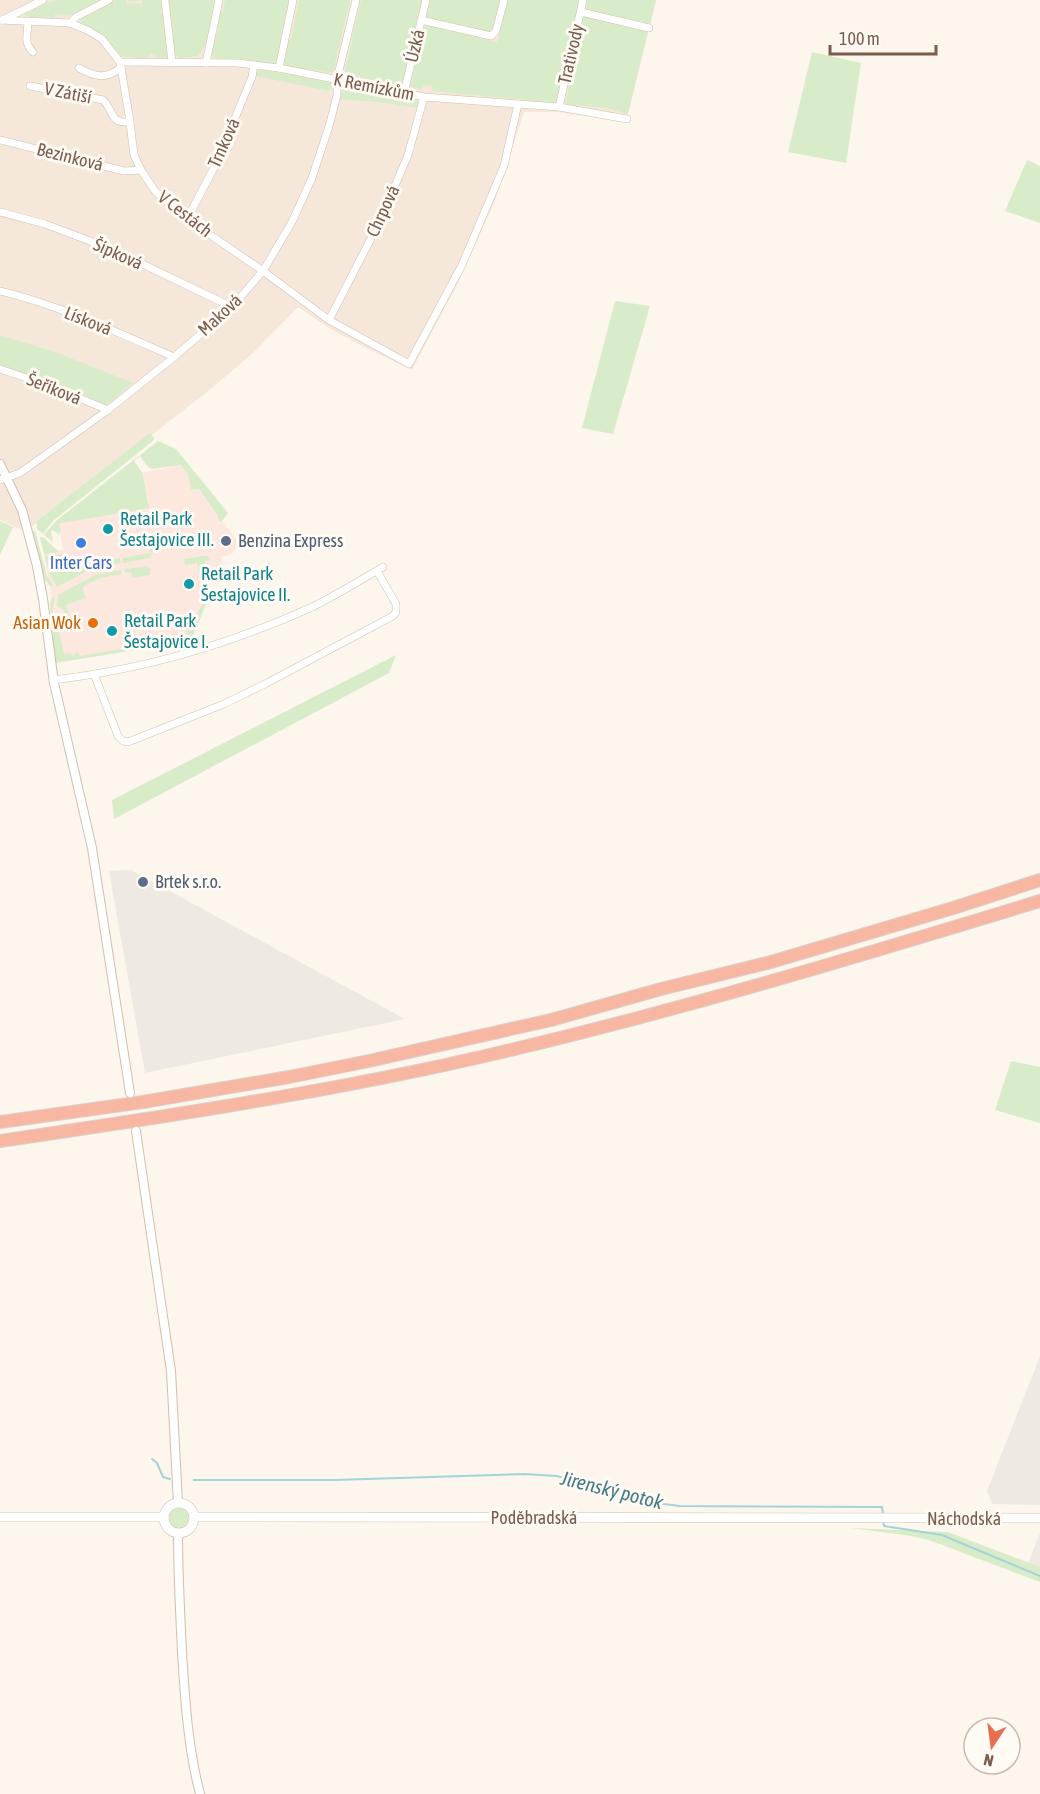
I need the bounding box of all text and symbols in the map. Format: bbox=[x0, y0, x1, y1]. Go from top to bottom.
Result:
scale bar bbox=[830, 18, 936, 56]
street label: Trativody bbox=[553, 22, 588, 86]
street label: Úzká bbox=[401, 27, 428, 65]
text: 100 m bbox=[839, 28, 880, 49]
street label: K Remízkům bbox=[332, 68, 416, 105]
street label: V Zátiší bbox=[43, 78, 93, 107]
street label: Trnková bbox=[203, 115, 244, 171]
street label: Bezinková bbox=[35, 138, 105, 175]
street label: Chrpová bbox=[362, 182, 404, 240]
street label: V Cestách bbox=[154, 186, 217, 241]
street label: Šípková bbox=[90, 233, 146, 274]
street label: Maková bbox=[194, 289, 246, 340]
street label: Lísková bbox=[62, 302, 115, 339]
street label: Šeříková bbox=[24, 368, 84, 409]
place label: Retail Park Šestajovice III. bbox=[120, 508, 214, 550]
marker: Retail Park Šestajovice III. bbox=[101, 522, 115, 536]
place label: Benzina Express bbox=[238, 530, 343, 551]
marker: Benzina Express bbox=[219, 534, 233, 548]
marker: Inter Cars bbox=[74, 536, 88, 550]
place label: Inter Cars bbox=[50, 552, 112, 573]
place label: Retail Park Šestajovice II. bbox=[201, 563, 290, 605]
marker: Retail Park Šestajovice II. bbox=[182, 577, 196, 591]
place label: Retail Park Šestajovice I. bbox=[124, 610, 209, 652]
place label: Asian Wok bbox=[13, 612, 81, 633]
marker: Asian Wok bbox=[86, 616, 100, 630]
marker: Retail Park Šestajovice I. bbox=[105, 624, 119, 638]
place label: Brtek s.r.o. bbox=[155, 871, 221, 892]
marker: Brtek s.r.o. bbox=[136, 875, 150, 889]
water label: Jirenský potok bbox=[558, 1465, 666, 1513]
street label: Poděbradská bbox=[491, 1507, 577, 1528]
street label: Náchodská bbox=[927, 1508, 1001, 1529]
north arrow bbox=[962, 1716, 1022, 1776]
text: N bbox=[982, 1751, 995, 1770]

